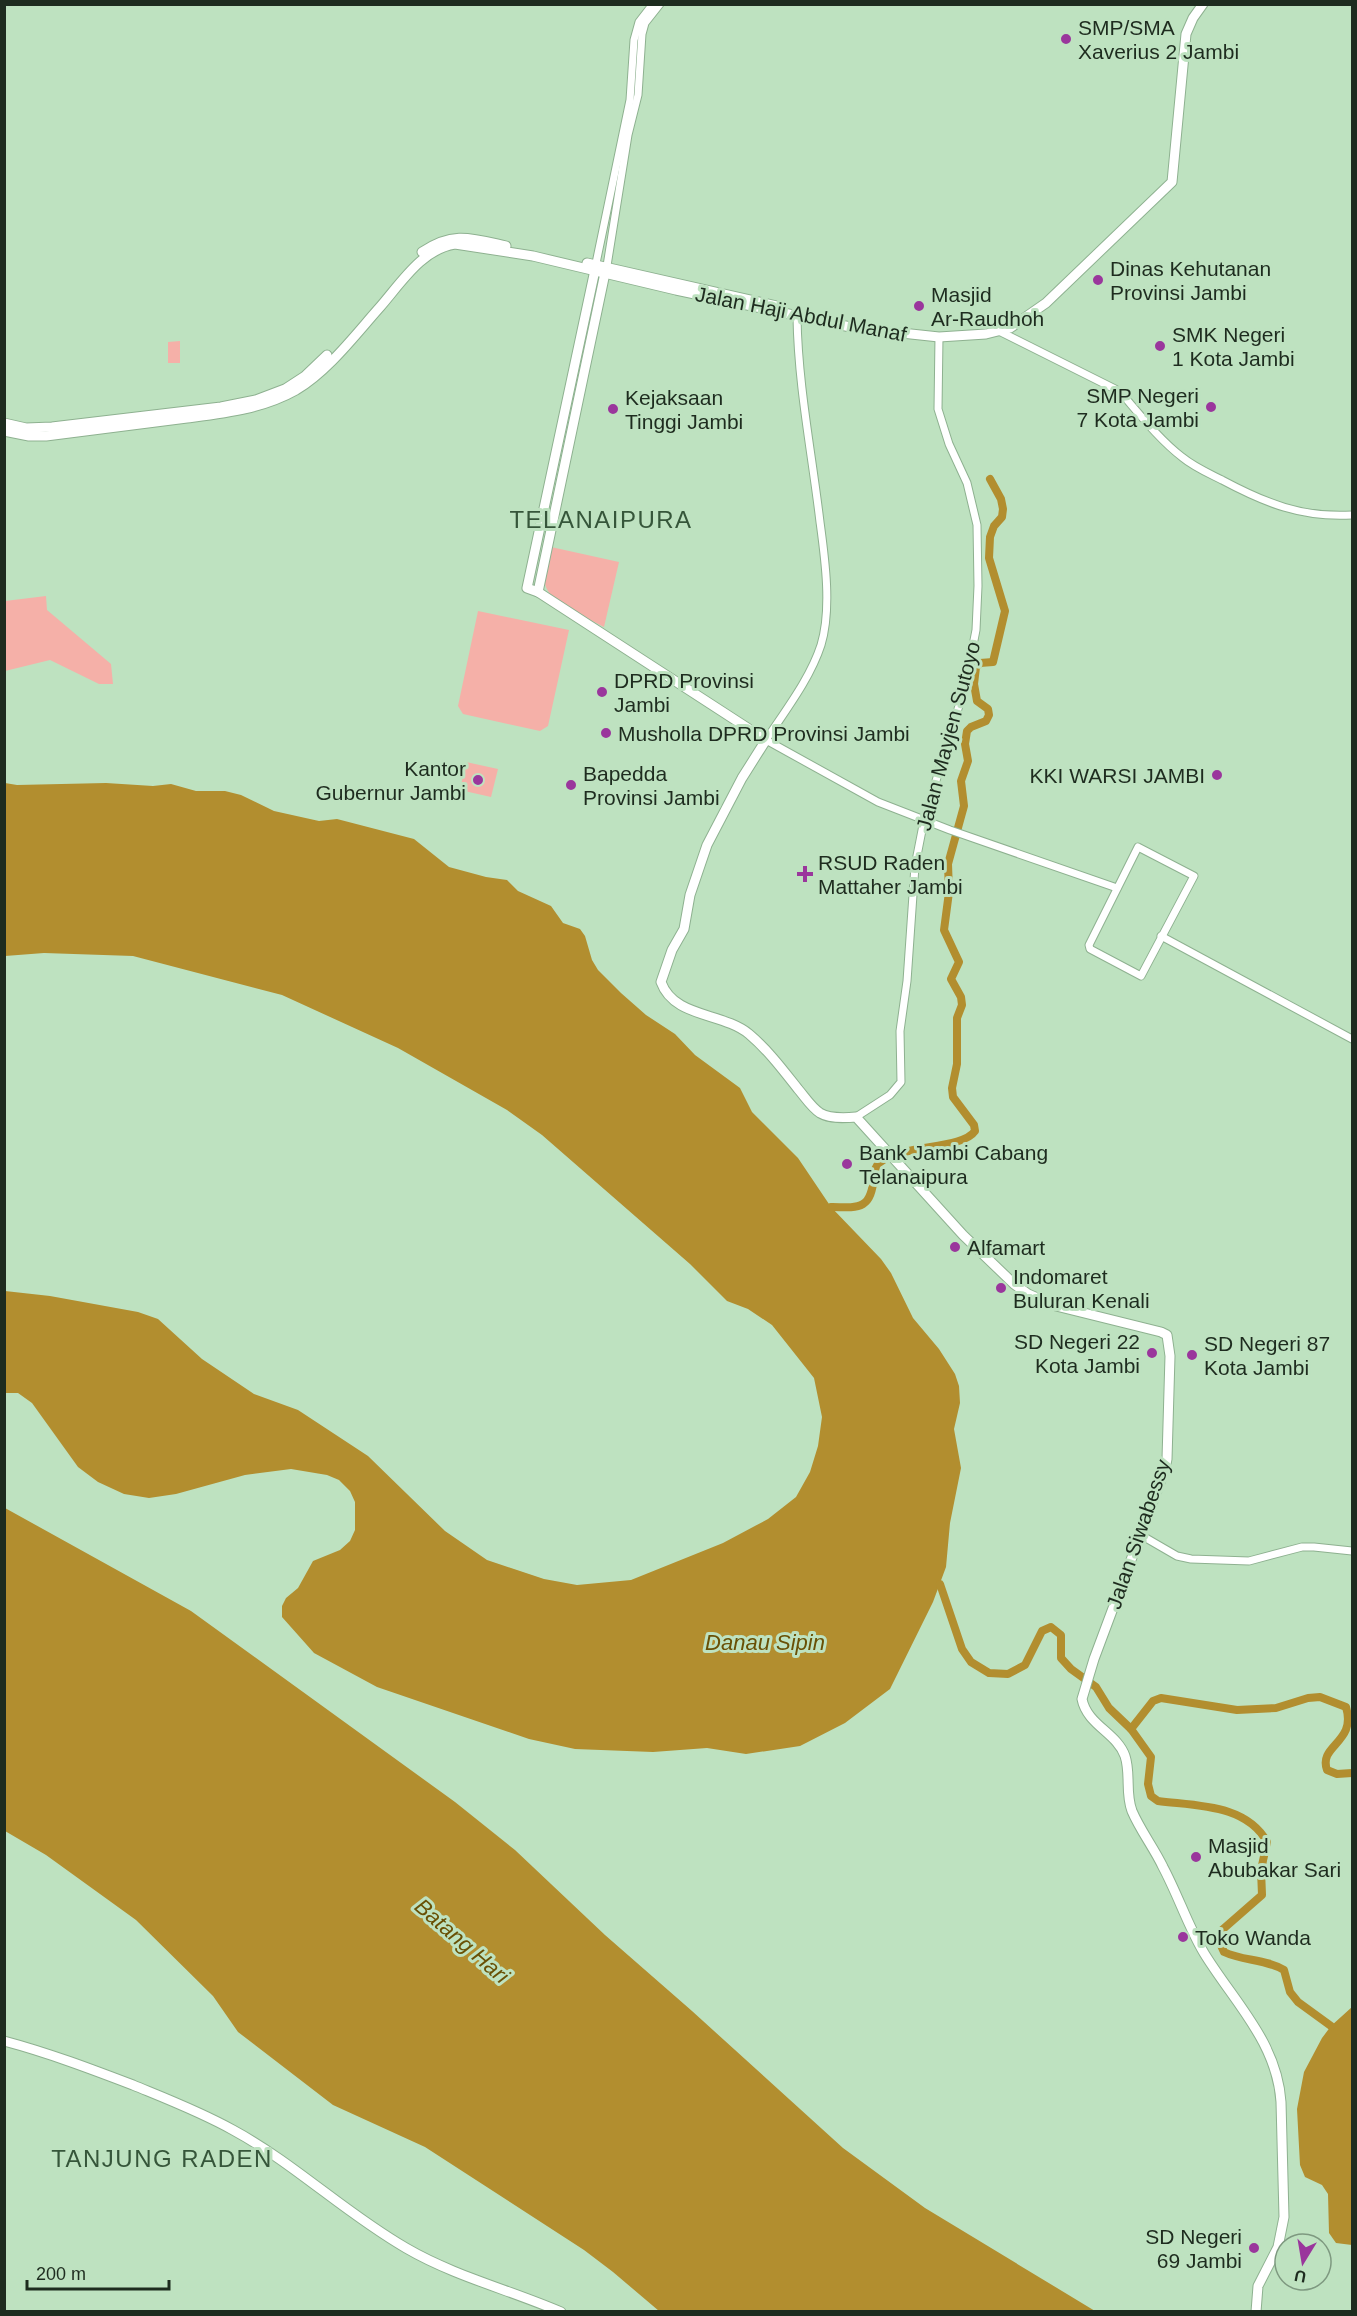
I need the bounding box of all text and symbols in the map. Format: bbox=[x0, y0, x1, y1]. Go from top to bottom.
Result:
place label: SMP/SMA Xaverius 2 Jambi bbox=[1078, 16, 1239, 63]
marker: SMP/SMA Xaverius 2 Jambi bbox=[1059, 32, 1073, 46]
place label: Dinas Kehutanan Provinsi Jambi bbox=[1110, 257, 1271, 304]
marker: Dinas Kehutanan Provinsi Jambi bbox=[1091, 273, 1105, 287]
street label: Jalan Haji Abdul Manaf bbox=[693, 282, 909, 346]
place label: Masjid Ar-Raudhoh bbox=[931, 283, 1044, 330]
marker: Masjid Ar-Raudhoh bbox=[912, 299, 926, 313]
place label: SMK Negeri 1 Kota Jambi bbox=[1172, 323, 1295, 370]
marker: SMK Negeri 1 Kota Jambi bbox=[1153, 339, 1167, 353]
place label: SMP Negeri 7 Kota Jambi bbox=[1076, 384, 1199, 431]
place label: Kejaksaan Tinggi Jambi bbox=[625, 386, 743, 433]
marker: SMP Negeri 7 Kota Jambi bbox=[1204, 400, 1218, 414]
marker: Kejaksaan Tinggi Jambi bbox=[606, 402, 620, 416]
district label: TELANAIPURA bbox=[509, 506, 693, 533]
street label: Jalan Mayjen Sutoyo bbox=[912, 639, 984, 833]
place label: DPRD Provinsi Jambi bbox=[614, 669, 754, 716]
marker: DPRD Provinsi Jambi bbox=[595, 685, 609, 699]
place label: Musholla DPRD Provinsi Jambi bbox=[618, 722, 910, 745]
marker: Musholla DPRD Provinsi Jambi bbox=[599, 726, 613, 740]
place label: Kantor Gubernur Jambi bbox=[315, 757, 466, 804]
place label: Bapedda Provinsi Jambi bbox=[583, 762, 720, 809]
place label: KKI WARSI JAMBI bbox=[1030, 764, 1205, 787]
marker: KKI WARSI JAMBI bbox=[1210, 768, 1224, 782]
marker: Kantor Gubernur Jambi bbox=[471, 773, 485, 787]
marker: Bapedda Provinsi Jambi bbox=[564, 778, 578, 792]
place label: RSUD Raden Mattaher Jambi bbox=[818, 851, 963, 898]
marker: RSUD Raden Mattaher Jambi bbox=[796, 865, 814, 883]
place label: Bank Jambi Cabang Telanaipura bbox=[859, 1141, 1048, 1188]
marker: Bank Jambi Cabang Telanaipura bbox=[840, 1157, 854, 1171]
place label: Alfamart bbox=[967, 1236, 1045, 1259]
marker: Alfamart bbox=[948, 1240, 962, 1254]
place label: Indomaret Buluran Kenali bbox=[1013, 1265, 1150, 1312]
marker: Indomaret Buluran Kenali bbox=[994, 1281, 1008, 1295]
place label: SD Negeri 22 Kota Jambi bbox=[1014, 1330, 1140, 1377]
place label: SD Negeri 87 Kota Jambi bbox=[1204, 1332, 1330, 1379]
marker: SD Negeri 22 Kota Jambi bbox=[1145, 1346, 1159, 1360]
marker: SD Negeri 87 Kota Jambi bbox=[1185, 1348, 1199, 1362]
street label: Jalan Siwabessy bbox=[1102, 1456, 1174, 1612]
water label: Danau Sipin bbox=[705, 1630, 825, 1655]
place label: Masjid Abubakar Sari bbox=[1208, 1834, 1341, 1881]
marker: Masjid Abubakar Sari bbox=[1189, 1850, 1203, 1864]
water label: Batang Hari bbox=[410, 1893, 515, 1989]
place label: Toko Wanda bbox=[1195, 1926, 1311, 1949]
marker: Toko Wanda bbox=[1176, 1930, 1190, 1944]
district label: TANJUNG RADEN bbox=[51, 2145, 273, 2172]
place label: SD Negeri 69 Jambi bbox=[1145, 2225, 1242, 2272]
north arrow bbox=[1273, 2232, 1333, 2292]
marker: SD Negeri 69 Jambi bbox=[1247, 2241, 1261, 2255]
scale bar bbox=[27, 2253, 170, 2291]
text: 200 m bbox=[36, 2264, 86, 2284]
text: U bbox=[1293, 2267, 1308, 2286]

